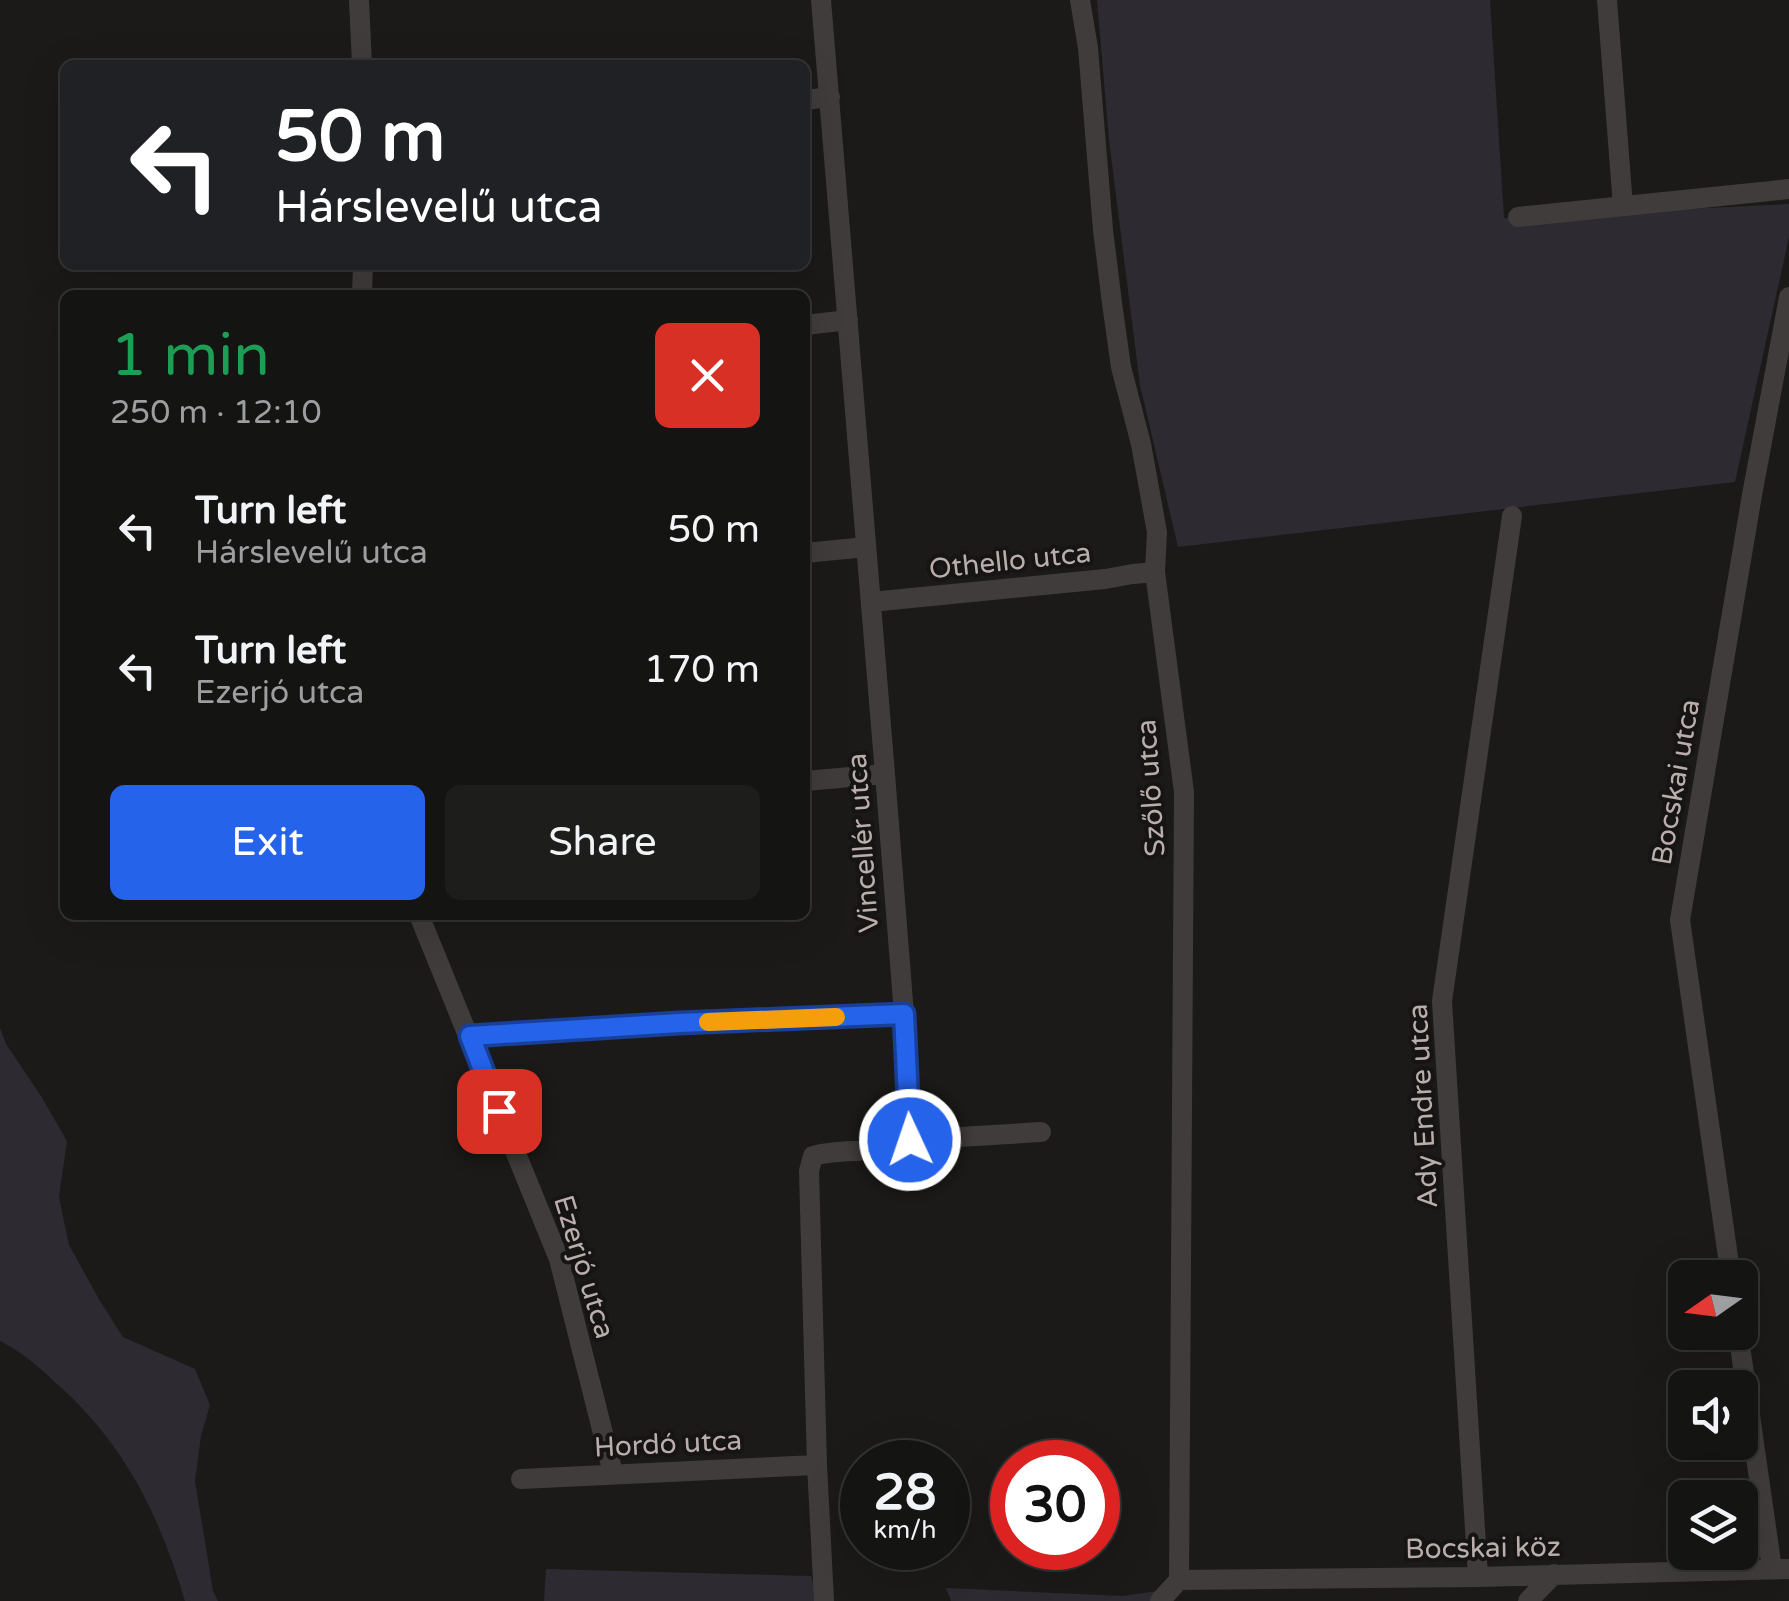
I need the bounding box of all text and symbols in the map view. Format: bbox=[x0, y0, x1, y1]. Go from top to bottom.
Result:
text: 50 m bbox=[275, 96, 445, 180]
icon: left bbox=[110, 100, 240, 230]
text: Hárslevelű utca bbox=[275, 181, 602, 235]
text: 1 min bbox=[110, 320, 270, 392]
button: close bbox=[655, 323, 760, 428]
text: 250 m · 12:10 bbox=[110, 394, 322, 432]
text: Turn left bbox=[195, 488, 346, 534]
icon: left bbox=[110, 503, 165, 558]
text: 50 m bbox=[668, 507, 760, 553]
text: Hárslevelű utca bbox=[195, 534, 428, 572]
street label: Othello utca bbox=[927, 536, 1093, 586]
text: Turn left bbox=[195, 628, 346, 674]
icon: left bbox=[110, 643, 165, 698]
text: 170 m bbox=[644, 647, 760, 693]
text: Ezerjó utca bbox=[195, 674, 364, 712]
street label: Bocskai utca bbox=[1645, 696, 1707, 868]
street label: Szőlő utca bbox=[1129, 718, 1173, 858]
street label: Vincellér utca bbox=[840, 752, 886, 934]
button: Exit bbox=[110, 785, 425, 900]
button: Share bbox=[445, 785, 760, 900]
street label: Ady Endre utca bbox=[1401, 1003, 1445, 1209]
pin bbox=[457, 1069, 542, 1154]
icon: arrive bbox=[472, 1084, 527, 1139]
position arrow bbox=[858, 1088, 962, 1192]
street label: Ezerjó utca bbox=[546, 1191, 622, 1343]
north arrow bbox=[1668, 1260, 1758, 1350]
map controls bbox=[1668, 1260, 1758, 1570]
button: sound bbox=[1668, 1370, 1758, 1460]
street label: Hordó utca bbox=[593, 1423, 743, 1465]
speed limit sign: 30 bbox=[990, 1440, 1120, 1570]
text: 28 bbox=[874, 1463, 936, 1523]
button: layers bbox=[1668, 1480, 1758, 1570]
text: km/h bbox=[874, 1515, 936, 1545]
street label: Bocskai köz bbox=[1405, 1530, 1561, 1566]

